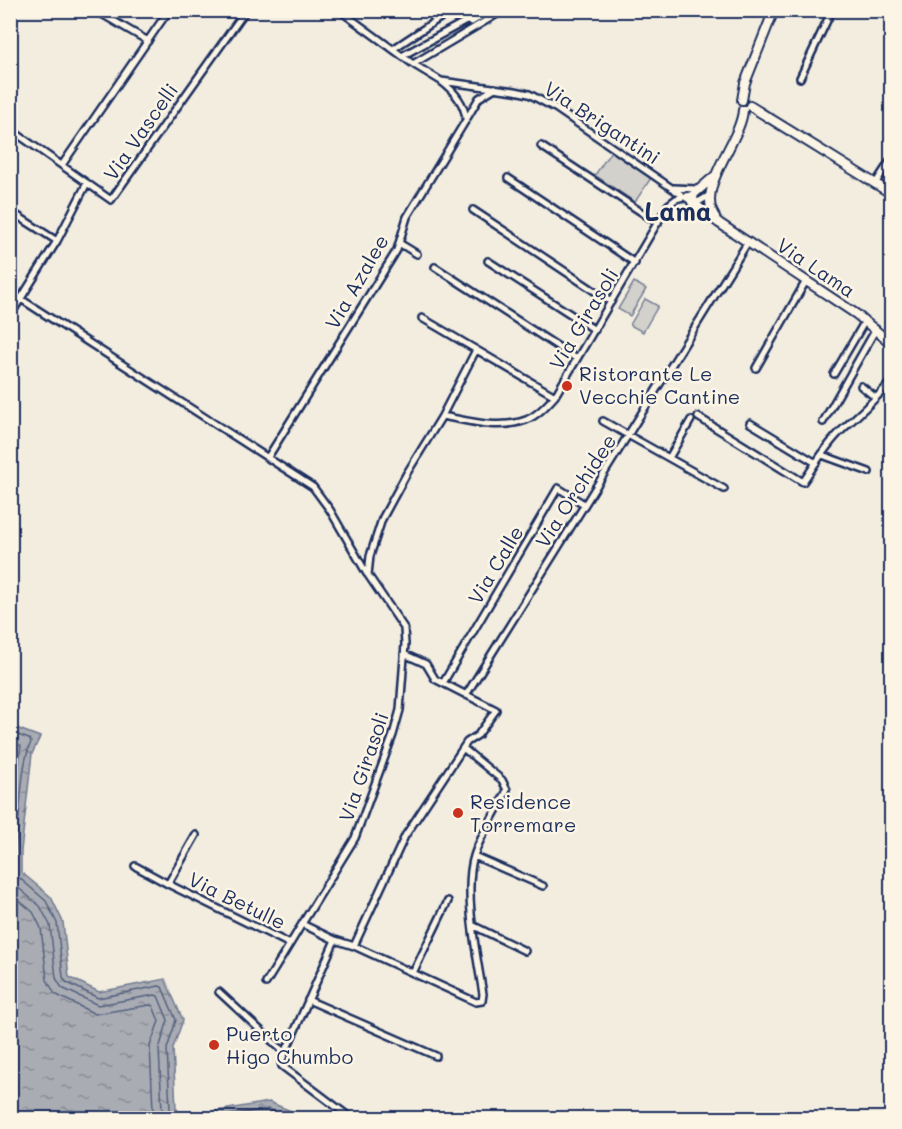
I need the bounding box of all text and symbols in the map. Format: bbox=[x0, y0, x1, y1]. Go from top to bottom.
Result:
street label: Via Brigantini bbox=[539, 75, 666, 169]
street label: Via Vascelli bbox=[97, 78, 183, 185]
district label: Lama bbox=[644, 194, 712, 228]
street label: Via Azalee bbox=[319, 230, 394, 333]
street label: Via Lama bbox=[772, 231, 861, 303]
street label: Via Girasoli bbox=[543, 263, 624, 374]
place label: Ristorante Le Vecchie Cantine bbox=[579, 360, 740, 409]
marker: Ristorante Le Vecchie Cantine bbox=[560, 379, 574, 393]
street label: Via Orchidee bbox=[529, 429, 622, 552]
street label: Via Calle bbox=[462, 521, 529, 608]
street label: Via Girasoli bbox=[332, 709, 394, 825]
place label: Residence Torremare bbox=[470, 788, 576, 837]
marker: Residence Torremare bbox=[451, 806, 465, 820]
street label: Via Betulle bbox=[185, 865, 290, 935]
place label: Puerto Higo Chumbo bbox=[226, 1020, 353, 1069]
marker: Puerto Higo Chumbo bbox=[207, 1038, 221, 1052]

